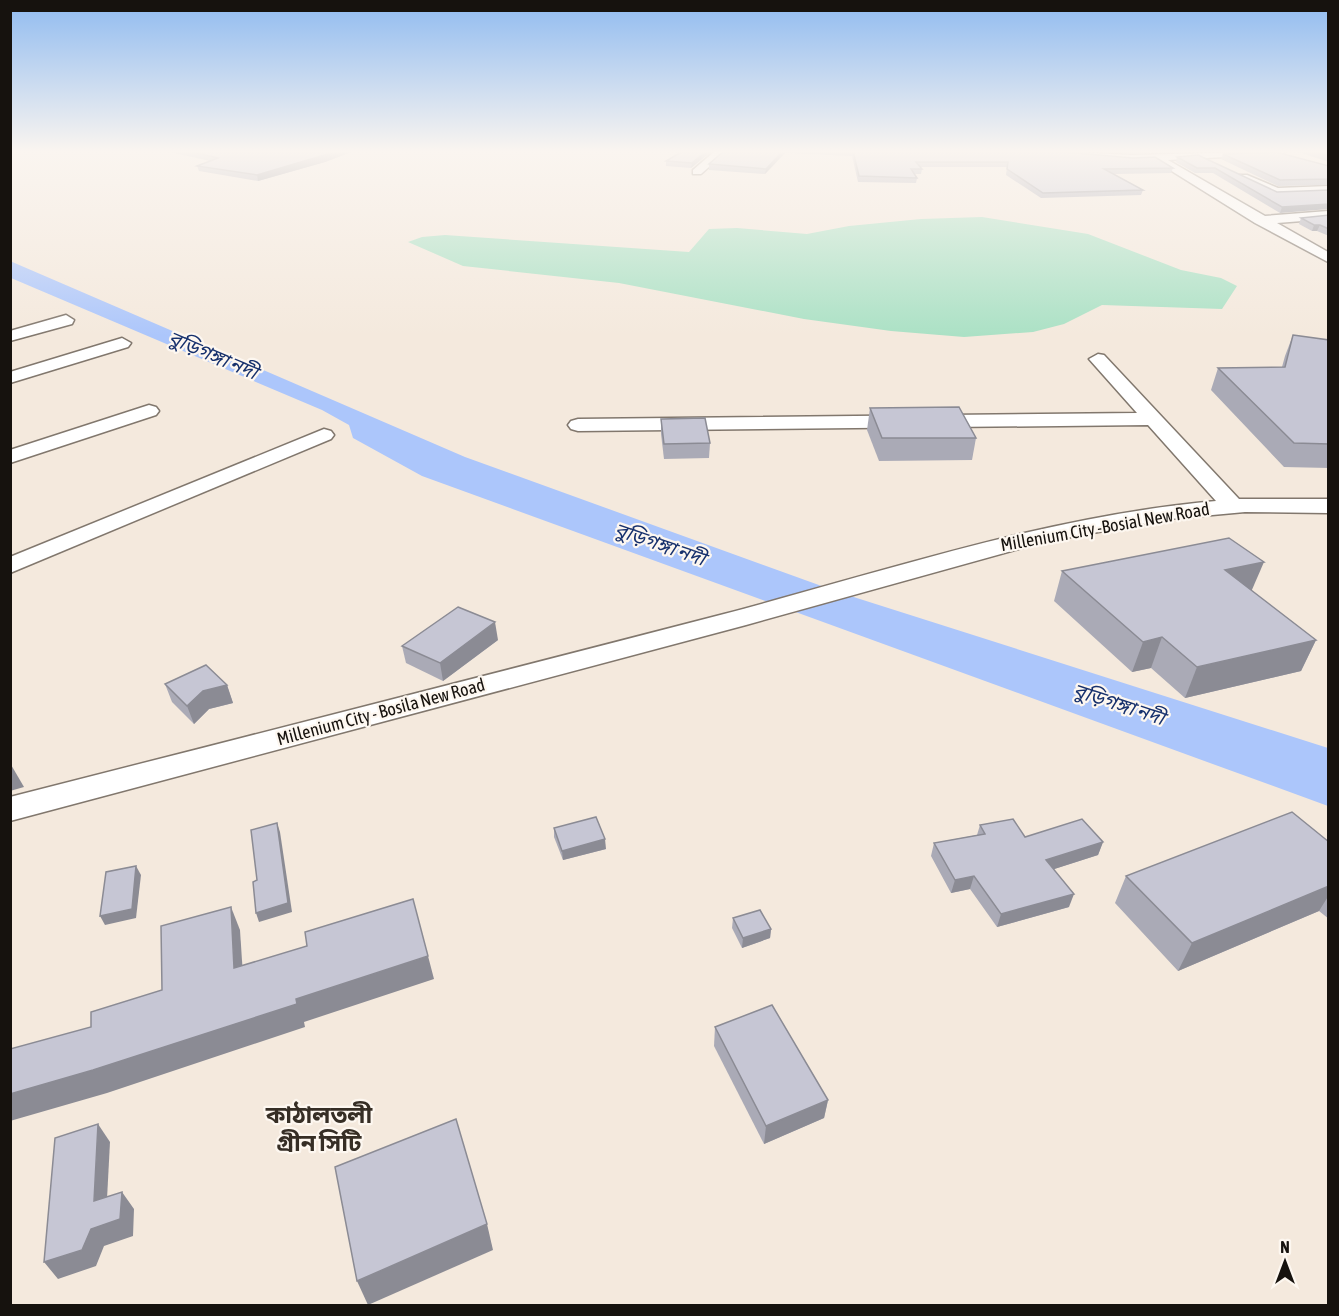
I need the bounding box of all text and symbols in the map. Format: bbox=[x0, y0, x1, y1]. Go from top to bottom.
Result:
water label: বুড়িগঙ্গা নদী bbox=[165, 325, 265, 386]
street label: Millenium City -Bosial New Road bbox=[999, 498, 1211, 555]
water label: বুড়িগঙ্গা নদী bbox=[611, 517, 712, 572]
street label: Millenium City - Bosila New Road bbox=[275, 674, 487, 749]
water label: বুড়িগঙ্গা নদী bbox=[1070, 678, 1171, 731]
district label: কাঠালতলী গ্রীন সিটি bbox=[265, 1101, 374, 1156]
north arrow bbox=[1255, 1232, 1315, 1292]
text: N bbox=[1280, 1238, 1290, 1256]

